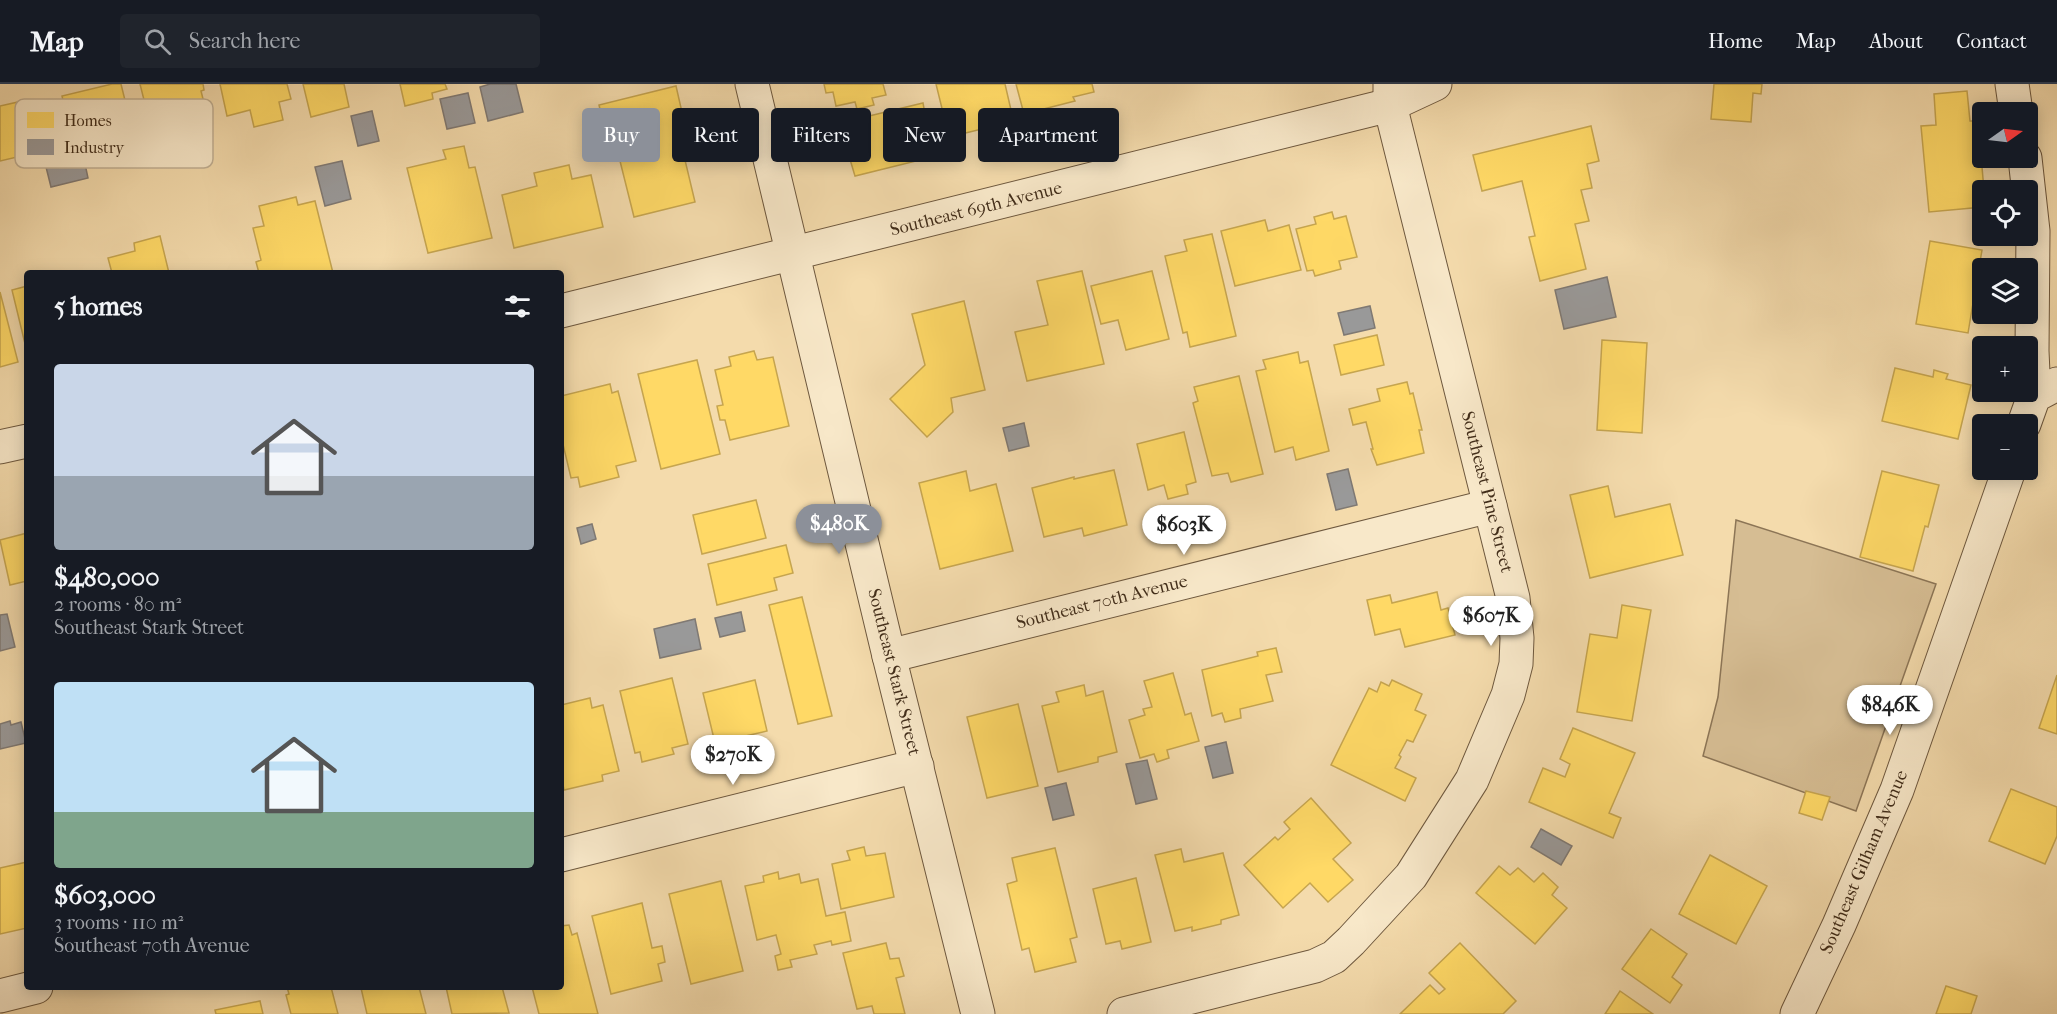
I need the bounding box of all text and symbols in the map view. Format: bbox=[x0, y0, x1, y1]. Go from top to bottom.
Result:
search box bbox=[120, 14, 540, 68]
text: Map bbox=[30, 25, 84, 58]
icon: search bbox=[141, 25, 174, 58]
text: Search here bbox=[189, 28, 300, 54]
text: Home bbox=[1708, 29, 1763, 53]
text: Map bbox=[1796, 29, 1836, 53]
text: About bbox=[1869, 29, 1923, 53]
text: Contact bbox=[1956, 29, 2027, 53]
legend bbox=[15, 99, 213, 168]
north arrow bbox=[1972, 102, 2038, 168]
map controls bbox=[1972, 102, 2038, 480]
chip: Buy bbox=[582, 108, 660, 162]
chip: Rent bbox=[672, 108, 759, 162]
chip: Filters bbox=[771, 108, 871, 162]
chip: New bbox=[883, 108, 966, 162]
chip: Apartment bbox=[978, 108, 1119, 162]
text: Homes bbox=[64, 111, 112, 130]
text: Industry bbox=[64, 138, 125, 157]
street label: Southeast 69th Avenue bbox=[888, 177, 1064, 241]
button: locate bbox=[1972, 180, 2038, 246]
button: layers bbox=[1972, 258, 2038, 324]
icon: filters bbox=[501, 290, 534, 323]
text: 5 homes bbox=[54, 291, 142, 322]
button: + bbox=[1972, 336, 2038, 402]
icon: home bbox=[240, 403, 348, 511]
street label: Southeast Pine Street bbox=[1457, 409, 1517, 576]
button: − bbox=[1972, 414, 2038, 480]
pin: $480K bbox=[797, 504, 881, 555]
pin: $603K bbox=[1142, 505, 1226, 556]
text: $480K bbox=[810, 512, 868, 535]
text: $603K bbox=[1156, 513, 1212, 536]
text: $480,000 bbox=[54, 562, 160, 593]
street label: Southeast 70th Avenue bbox=[1014, 570, 1190, 633]
street label: Southeast Stark Street bbox=[863, 586, 925, 758]
text: 2 rooms · 80 m² bbox=[54, 593, 181, 616]
pin: $607K bbox=[1449, 596, 1533, 647]
text: $607K bbox=[1462, 604, 1520, 627]
text: Southeast Stark Street bbox=[54, 616, 244, 639]
pin: $846K bbox=[1848, 685, 1932, 736]
text: $846K bbox=[1861, 693, 1919, 716]
icon: home bbox=[240, 721, 348, 829]
pin: $270K bbox=[691, 735, 775, 786]
text: $270K bbox=[705, 743, 761, 766]
street label: Southeast Gilham Avenue bbox=[1816, 767, 1912, 957]
text: $603,000 bbox=[54, 880, 156, 911]
text: 3 rooms · 110 m² bbox=[54, 911, 183, 934]
text: Southeast 70th Avenue bbox=[54, 934, 250, 957]

